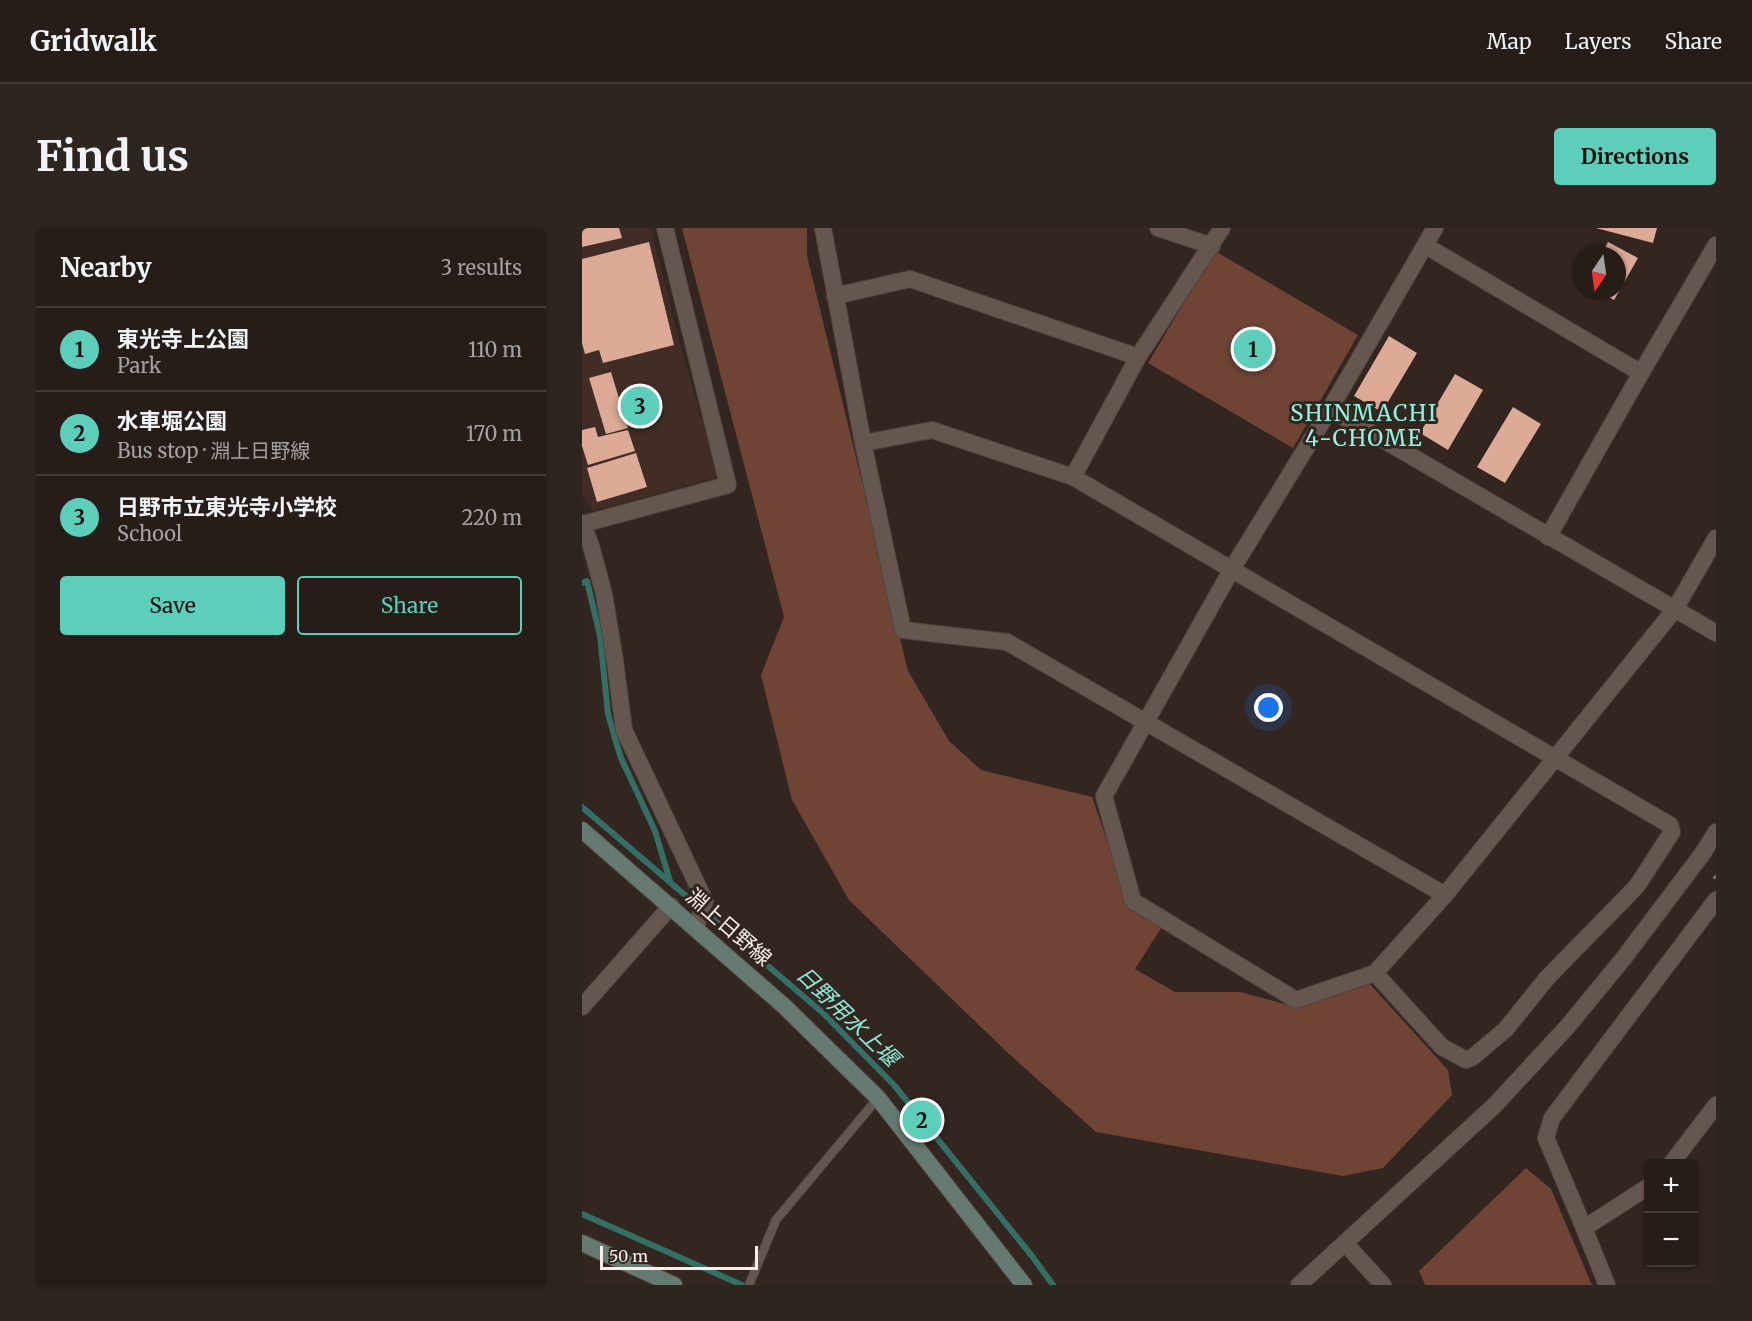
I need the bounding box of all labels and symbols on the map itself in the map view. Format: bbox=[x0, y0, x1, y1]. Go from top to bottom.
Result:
north arrow bbox=[1572, 246, 1626, 300]
pin: 1 bbox=[1234, 326, 1272, 372]
pin: 3 bbox=[620, 384, 660, 429]
district label: SHINMACHI 4-CHOME bbox=[1290, 399, 1438, 452]
your location bbox=[1254, 693, 1283, 722]
street label: 淵上日野線 bbox=[681, 882, 777, 972]
water label: 日野用水上堰 bbox=[791, 960, 908, 1075]
pin: 2 bbox=[902, 1098, 942, 1142]
scale bar bbox=[600, 1243, 758, 1270]

